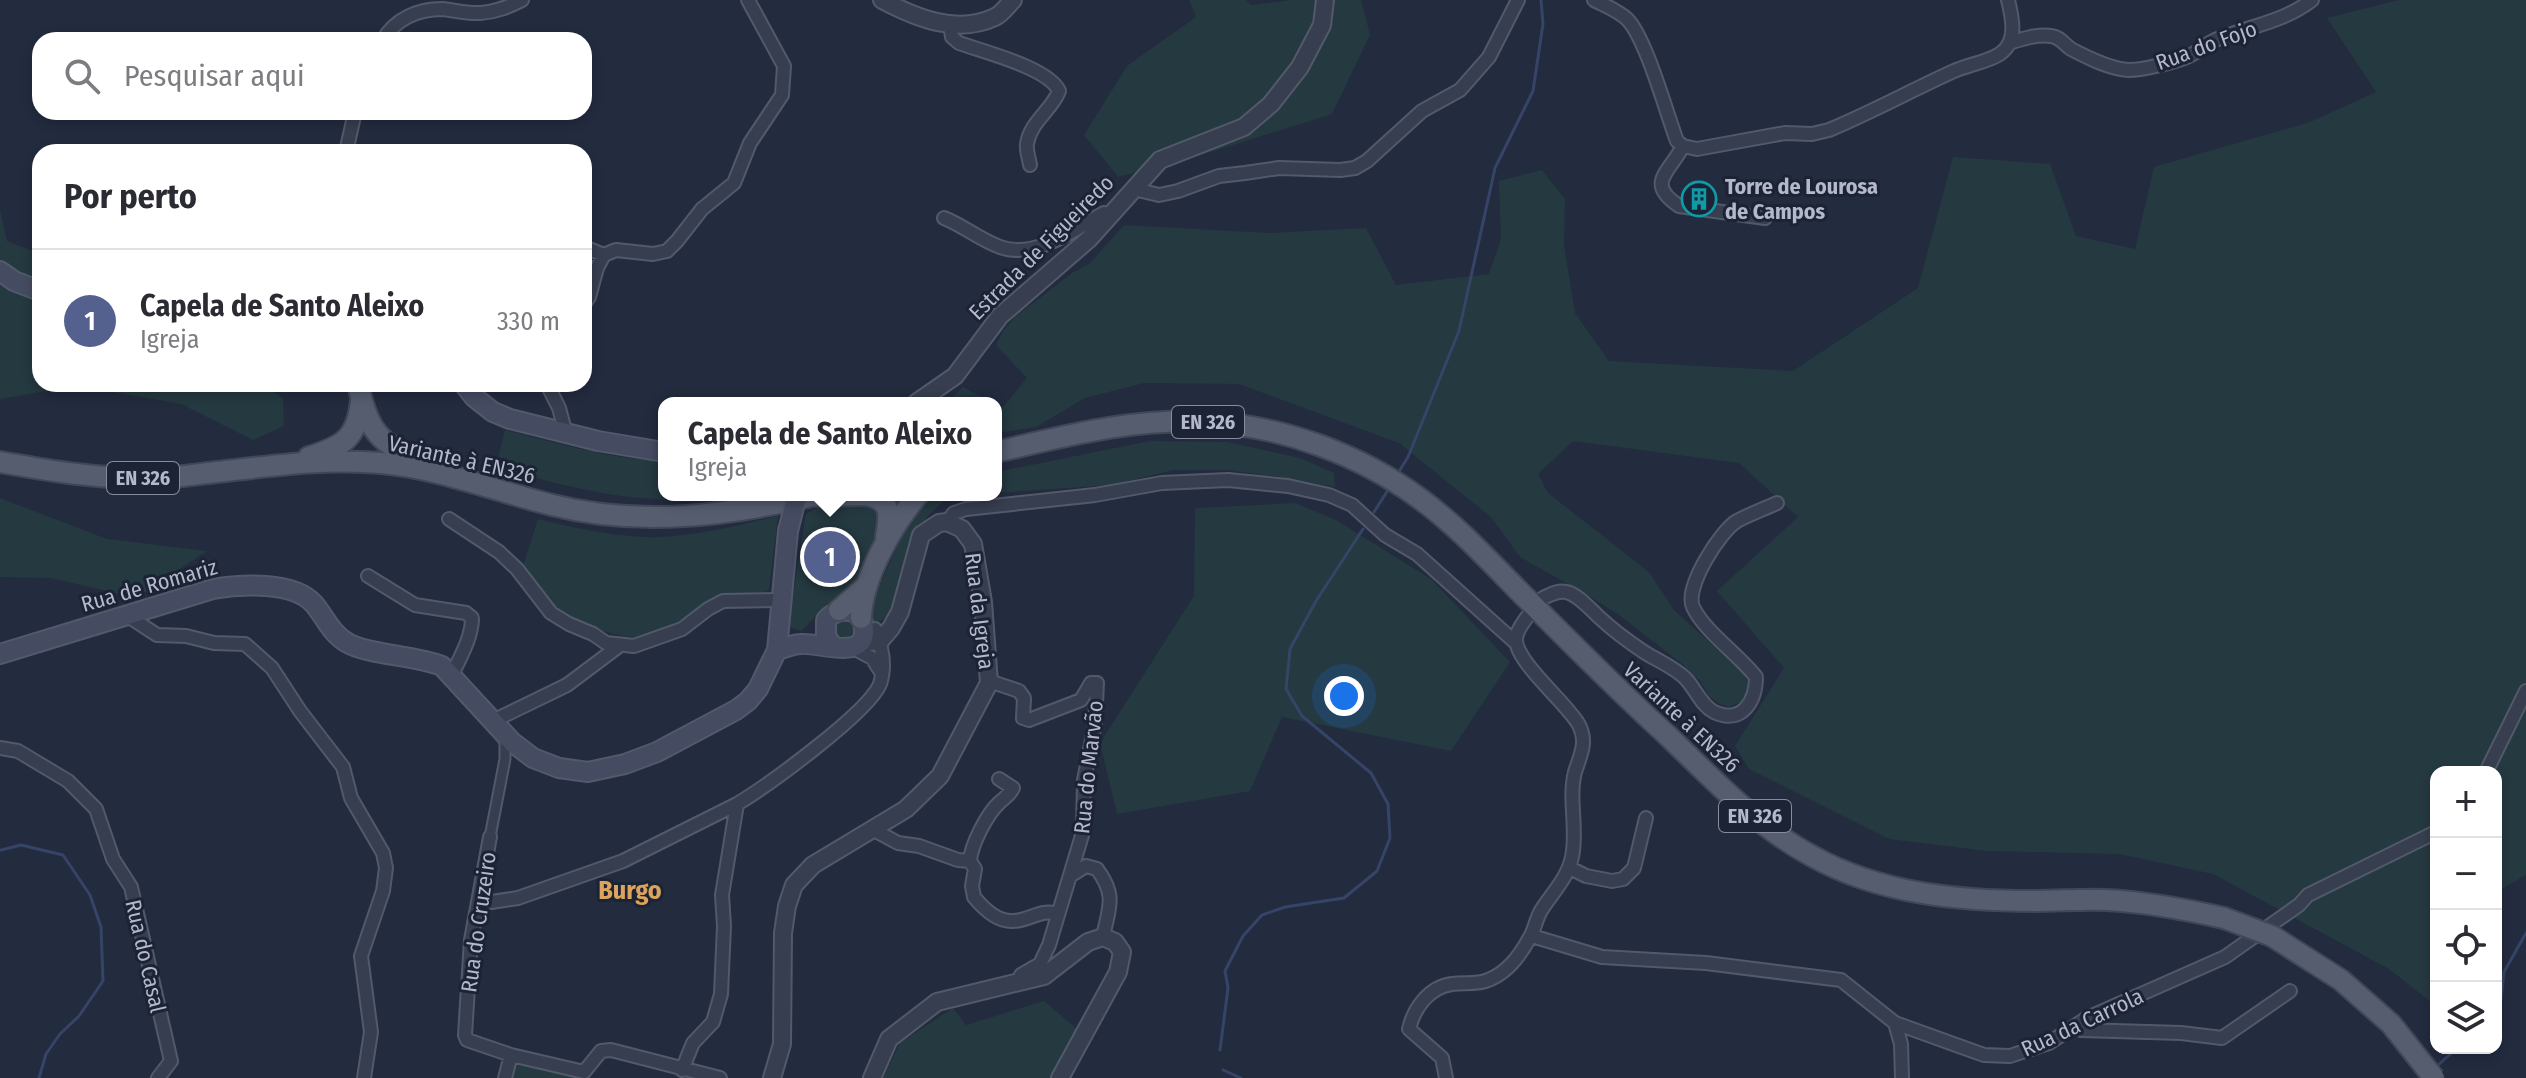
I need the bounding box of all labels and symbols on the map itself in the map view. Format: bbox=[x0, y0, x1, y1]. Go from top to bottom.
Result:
street label: Rua do Fojo bbox=[2152, 15, 2260, 76]
street label: Estrada de Figueiredo bbox=[963, 169, 1119, 325]
place label: Torre de Lourosa de Campos bbox=[1725, 173, 1878, 225]
building icon: Torre de Lourosa de Campos bbox=[1680, 180, 1718, 218]
road number: EN 326 bbox=[1172, 406, 1244, 438]
street label: Variante à EN326 bbox=[386, 430, 538, 489]
road number: EN 326 bbox=[107, 462, 179, 494]
pin: 1 bbox=[804, 527, 856, 587]
street label: Rua da Igreja bbox=[959, 551, 1000, 671]
street label: Rua de Romariz bbox=[78, 553, 220, 618]
street label: Variante à EN326 bbox=[1618, 656, 1746, 778]
your location bbox=[1324, 676, 1364, 716]
street label: Rua do Marvão bbox=[1068, 699, 1109, 835]
road number: EN 326 bbox=[1719, 800, 1791, 832]
street label: Rua do Cruzeiro bbox=[455, 850, 502, 994]
district label: Burgo bbox=[598, 875, 662, 906]
street label: Rua do Casal bbox=[119, 897, 172, 1015]
street label: Rua da Carrola bbox=[2017, 982, 2148, 1063]

